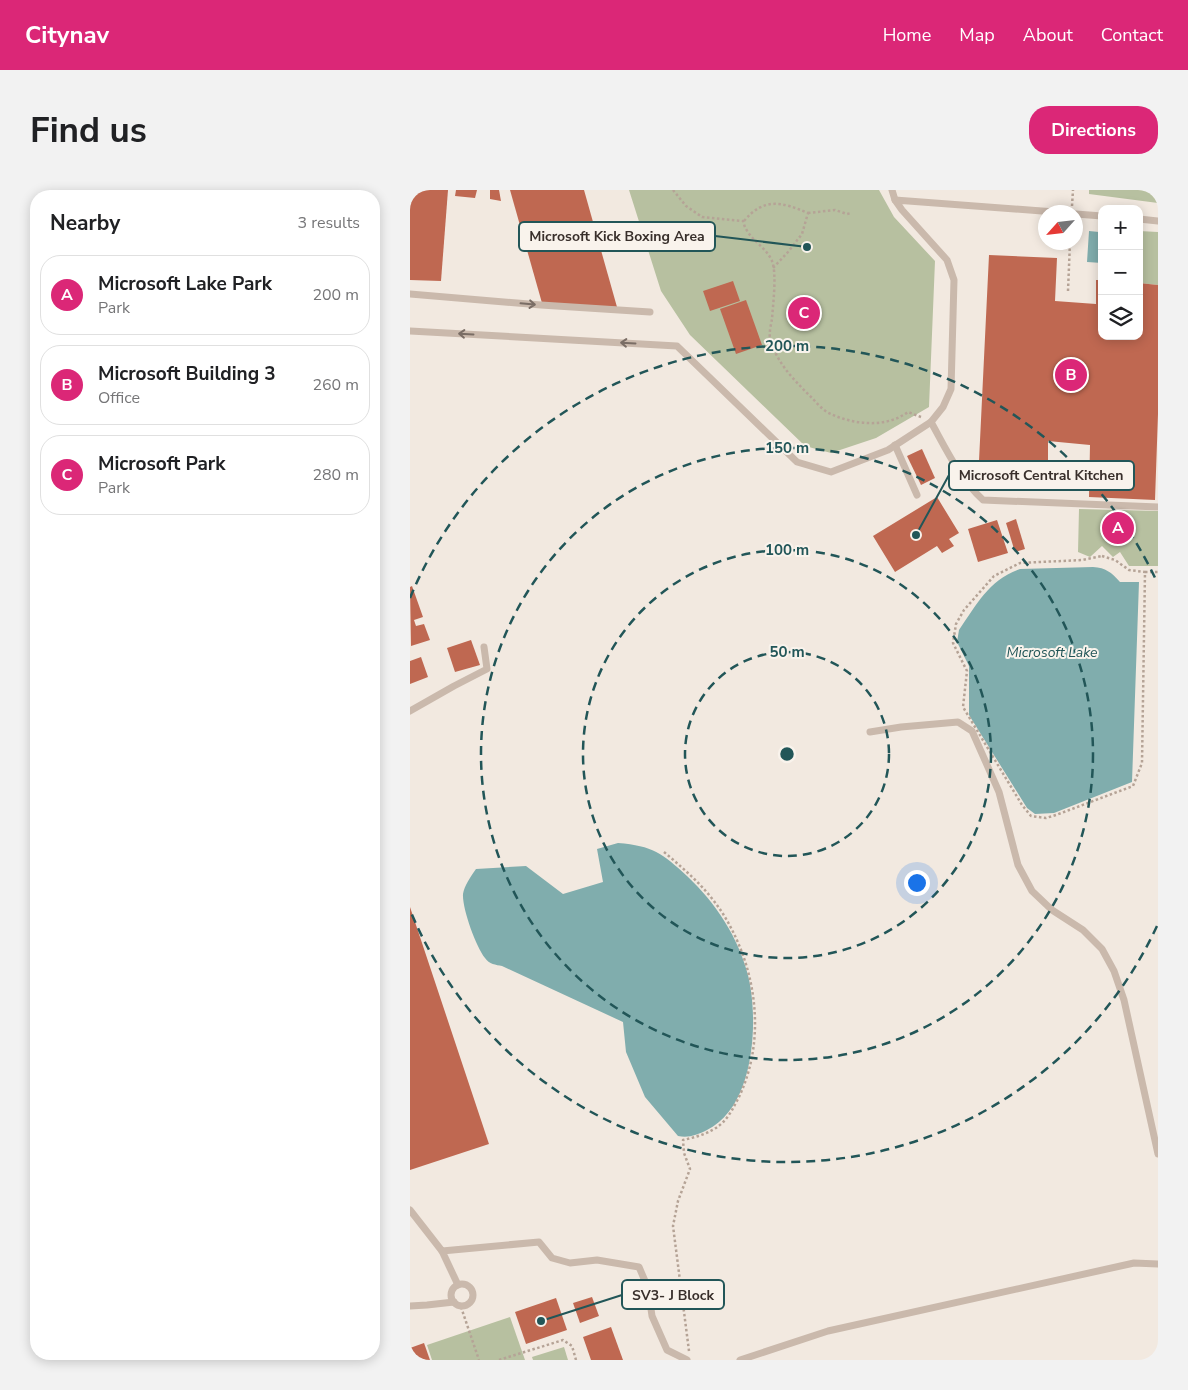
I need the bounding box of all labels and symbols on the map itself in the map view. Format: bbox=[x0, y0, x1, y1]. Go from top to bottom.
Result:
north arrow bbox=[1038, 205, 1083, 250]
callout: Microsoft Kick Boxing Area bbox=[519, 222, 715, 251]
text: Microsoft Kick Boxing Area bbox=[529, 227, 705, 246]
pin: C bbox=[788, 294, 820, 332]
one-way arrow bbox=[520, 300, 536, 309]
one-way arrow bbox=[458, 330, 474, 339]
text: 200 m bbox=[765, 336, 809, 356]
one-way arrow bbox=[620, 339, 636, 348]
pin: B bbox=[1055, 356, 1087, 394]
text: 150 m bbox=[765, 438, 809, 458]
callout: Microsoft Central Kitchen bbox=[949, 461, 1134, 490]
text: Microsoft Central Kitchen bbox=[959, 466, 1123, 485]
pin: A bbox=[1102, 509, 1134, 547]
text: 100 m bbox=[765, 540, 809, 560]
text: 50 m bbox=[769, 642, 805, 662]
water label: Microsoft Lake bbox=[1007, 643, 1098, 662]
centre of rings bbox=[778, 745, 796, 763]
your location bbox=[904, 870, 930, 896]
callout: SV3- J Block bbox=[622, 1280, 724, 1309]
text: SV3- J Block bbox=[632, 1286, 714, 1305]

